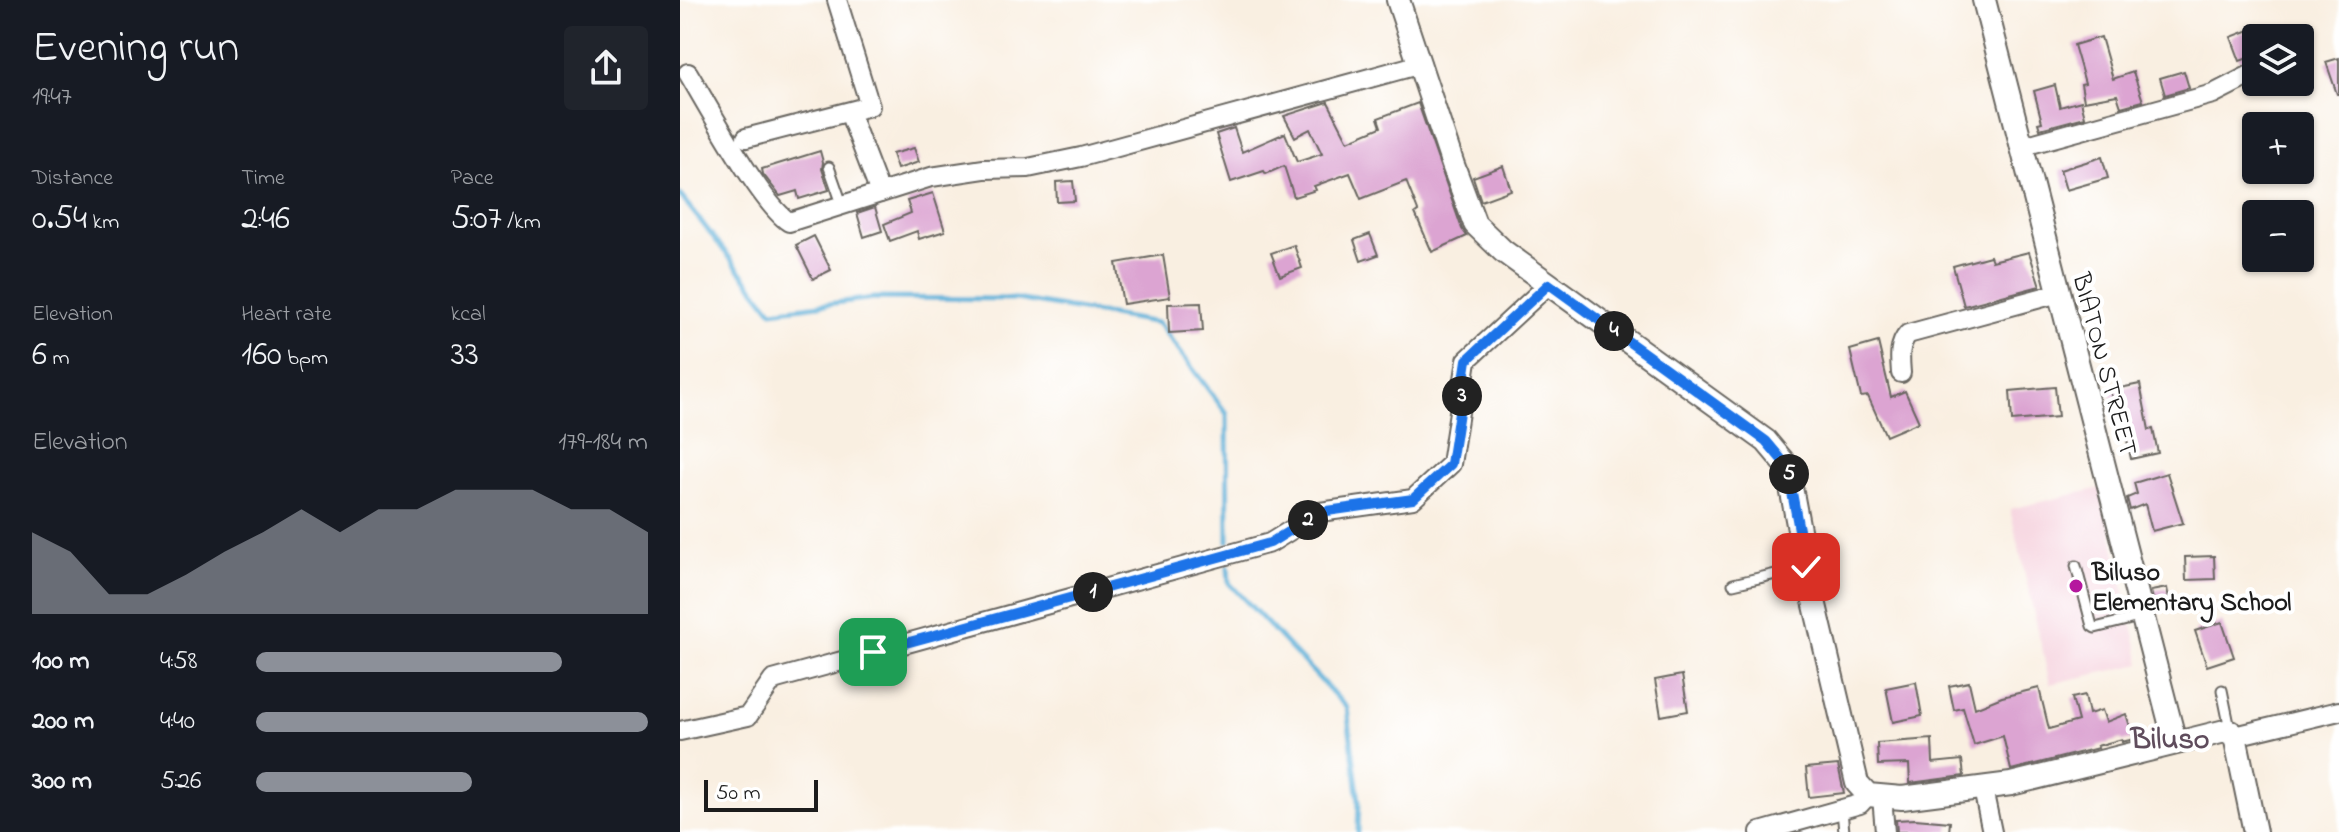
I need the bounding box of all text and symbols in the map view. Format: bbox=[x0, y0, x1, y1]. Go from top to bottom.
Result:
text: Evening run bbox=[32, 17, 239, 81]
map controls bbox=[2242, 24, 2314, 272]
button: layers bbox=[2242, 24, 2314, 96]
button: share bbox=[564, 26, 648, 110]
text: 19:47 bbox=[32, 79, 72, 117]
button: + bbox=[2242, 112, 2314, 184]
text: Distance bbox=[32, 163, 113, 195]
text: Time bbox=[241, 163, 285, 195]
text: Pace bbox=[451, 163, 494, 195]
text: 0.54 bbox=[32, 195, 87, 245]
text: 2:46 bbox=[241, 195, 290, 245]
text: 5:07 bbox=[451, 195, 502, 245]
button: − bbox=[2242, 200, 2314, 272]
text: km bbox=[87, 207, 119, 239]
text: /km bbox=[502, 207, 541, 239]
street label: BIATON STREET bbox=[2060, 268, 2146, 461]
text: Elevation bbox=[32, 299, 113, 331]
text: Heart rate bbox=[241, 299, 332, 331]
text: kcal bbox=[451, 299, 486, 331]
pin: 4 bbox=[1594, 311, 1634, 351]
text: 4 bbox=[1609, 315, 1619, 347]
text: 6 bbox=[32, 331, 47, 381]
text: 160 bbox=[241, 331, 282, 381]
text: 33 bbox=[451, 331, 479, 381]
text: m bbox=[47, 343, 70, 375]
text: bpm bbox=[282, 343, 328, 375]
pin: 3 bbox=[1442, 376, 1482, 416]
text: 3 bbox=[1457, 380, 1467, 412]
text: Elevation bbox=[32, 424, 128, 462]
text: 179–184 m bbox=[558, 424, 648, 462]
pin: 5 bbox=[1769, 454, 1809, 494]
text: 5 bbox=[1783, 458, 1795, 490]
pin: 2 bbox=[1288, 500, 1328, 540]
text: 2 bbox=[1303, 504, 1313, 536]
pin bbox=[1772, 533, 1840, 601]
icon: check bbox=[1784, 545, 1828, 589]
place label: Biluso Elementary School bbox=[2091, 555, 2291, 623]
pin: 1 bbox=[1073, 572, 1113, 612]
text: 1 bbox=[1090, 576, 1097, 608]
marker: Biluso Elementary School bbox=[2067, 577, 2085, 595]
pin bbox=[839, 618, 907, 686]
icon: arrive bbox=[851, 630, 895, 674]
text: 100 m bbox=[32, 643, 89, 681]
text: 4:58 bbox=[160, 643, 198, 681]
text: 200 m bbox=[32, 703, 94, 741]
text: 4:40 bbox=[160, 703, 195, 741]
district label: Biluso bbox=[2129, 719, 2209, 763]
text: 300 m bbox=[32, 763, 92, 801]
text: 5:26 bbox=[160, 763, 201, 801]
scale bar bbox=[704, 776, 818, 812]
text: 50 m bbox=[716, 778, 761, 810]

